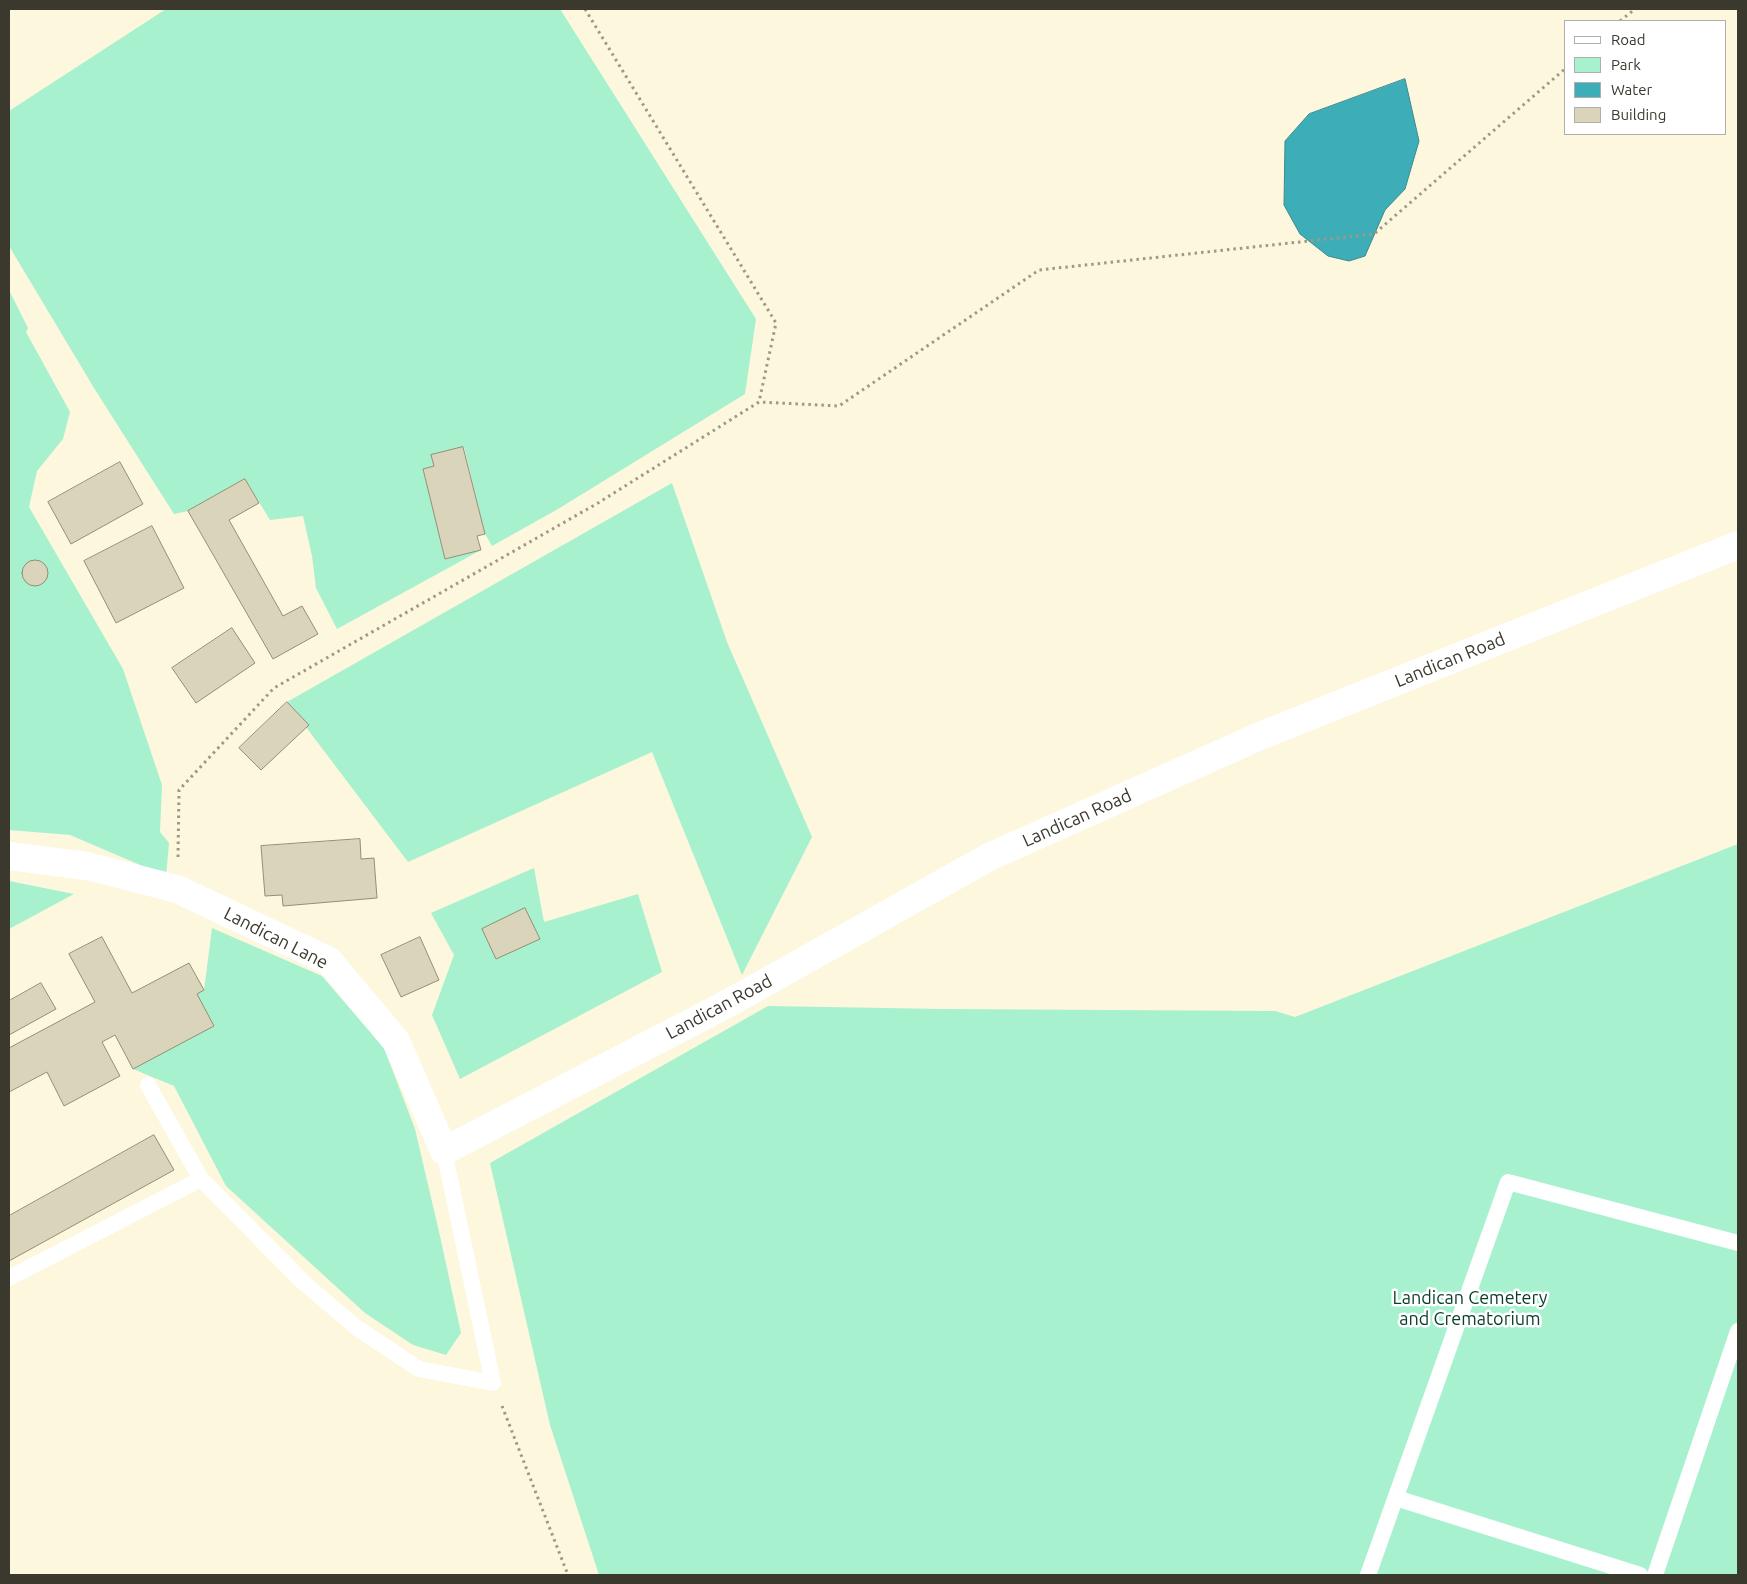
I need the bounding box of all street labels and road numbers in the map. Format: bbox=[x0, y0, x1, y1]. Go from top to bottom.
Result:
street label: Landican Road bbox=[1392, 628, 1508, 692]
street label: Landican Road bbox=[1019, 784, 1135, 852]
street label: Landican Lane bbox=[220, 902, 332, 974]
street label: Landican Road bbox=[662, 970, 776, 1044]

